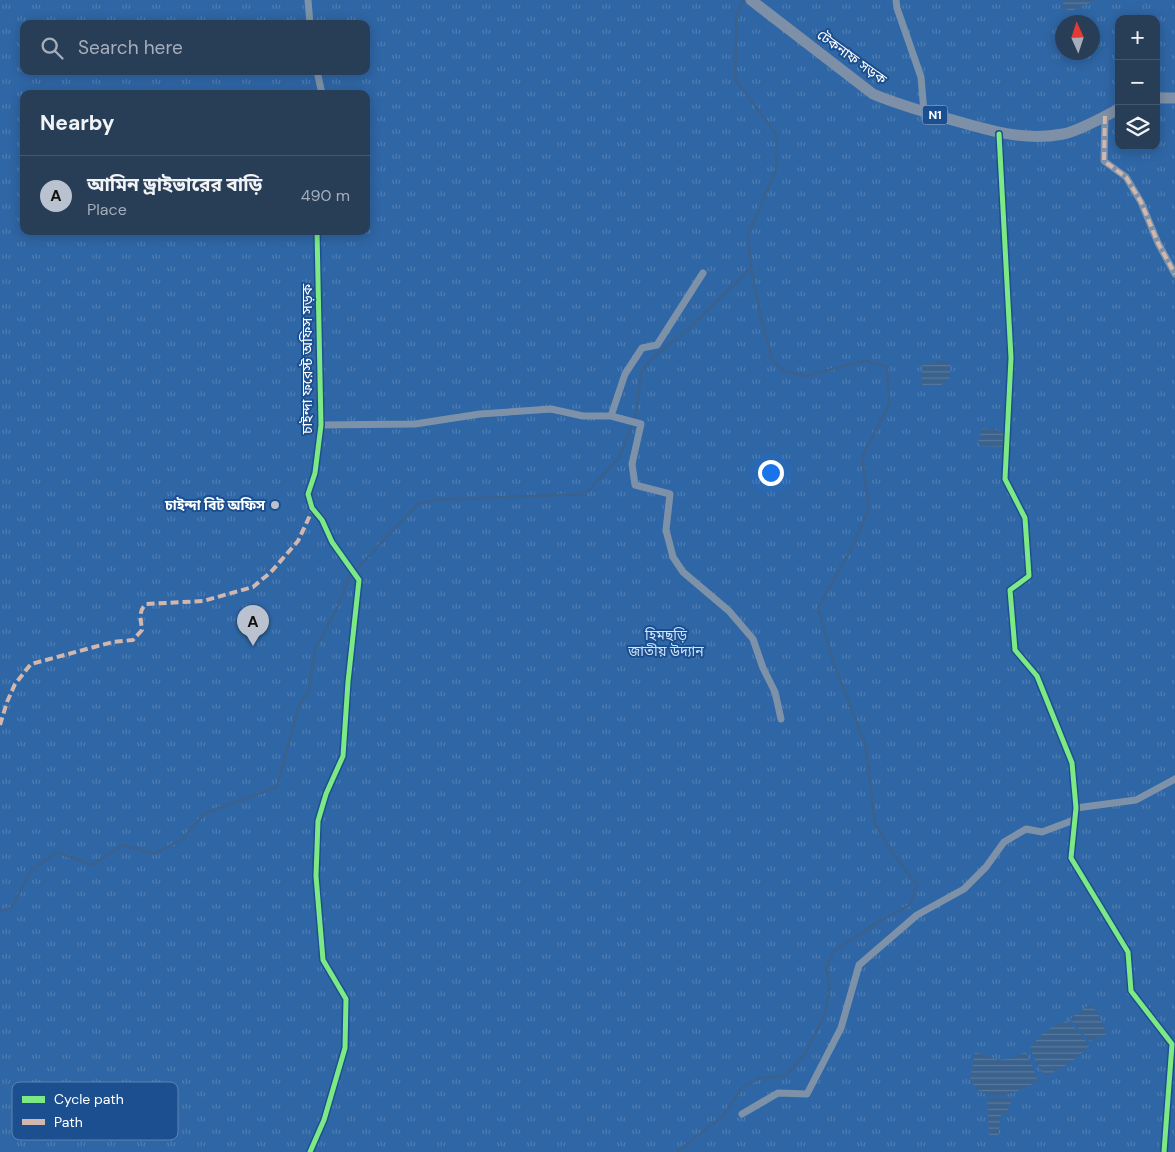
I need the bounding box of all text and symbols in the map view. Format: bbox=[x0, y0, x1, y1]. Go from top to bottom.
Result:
north arrow bbox=[1055, 15, 1100, 60]
map controls bbox=[1115, 15, 1160, 150]
button: + bbox=[1115, 15, 1160, 60]
search box bbox=[20, 20, 370, 75]
street label: টেকনাফ সড়ক bbox=[814, 26, 891, 89]
icon: search bbox=[38, 34, 66, 62]
text: Search here bbox=[78, 35, 183, 60]
button: − bbox=[1115, 60, 1160, 105]
button: layers bbox=[1115, 105, 1160, 150]
road number: N1 bbox=[922, 106, 948, 124]
text: Nearby bbox=[40, 109, 114, 137]
text: আমিন ড্রাইভারের বাড়ি bbox=[87, 172, 262, 197]
text: A bbox=[50, 185, 62, 206]
text: 490 m bbox=[301, 185, 350, 206]
text: Place bbox=[87, 199, 127, 220]
street label: চাইন্দা ফরেস্ট অফিস সড়ক bbox=[298, 283, 316, 435]
your location bbox=[758, 460, 784, 486]
place label: চাইন্দা বিট অফিস bbox=[164, 496, 266, 514]
marker: চাইন্দা বিট অফিস bbox=[269, 499, 281, 511]
pin: A bbox=[237, 605, 269, 646]
park label: হিমছড়ি জাতীয় উদ্যান bbox=[627, 626, 704, 660]
legend bbox=[12, 1082, 178, 1140]
text: Cycle path bbox=[54, 1090, 124, 1108]
text: Path bbox=[54, 1113, 83, 1131]

